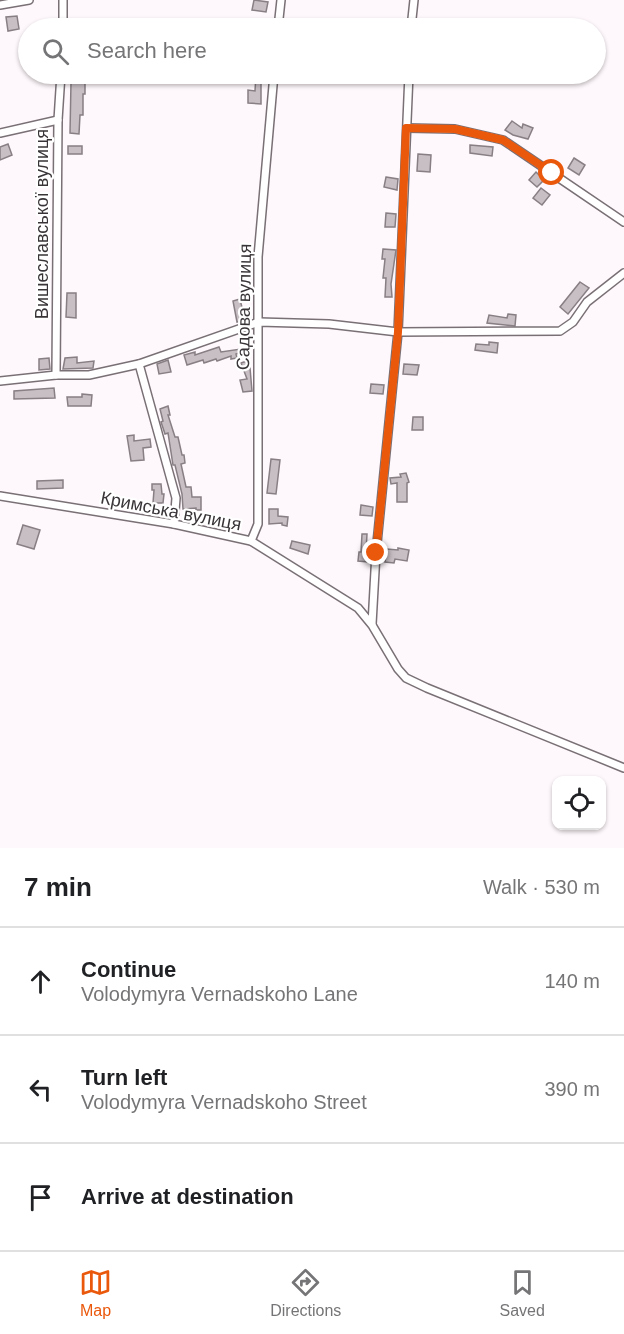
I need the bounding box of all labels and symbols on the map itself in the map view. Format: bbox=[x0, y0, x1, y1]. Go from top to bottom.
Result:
street label: Вишеславської вулиця bbox=[32, 129, 52, 319]
route start bbox=[538, 159, 564, 185]
street label: Садова вулиця bbox=[233, 244, 255, 370]
street label: Кримська вулиця bbox=[99, 488, 243, 534]
route end bbox=[362, 539, 388, 565]

